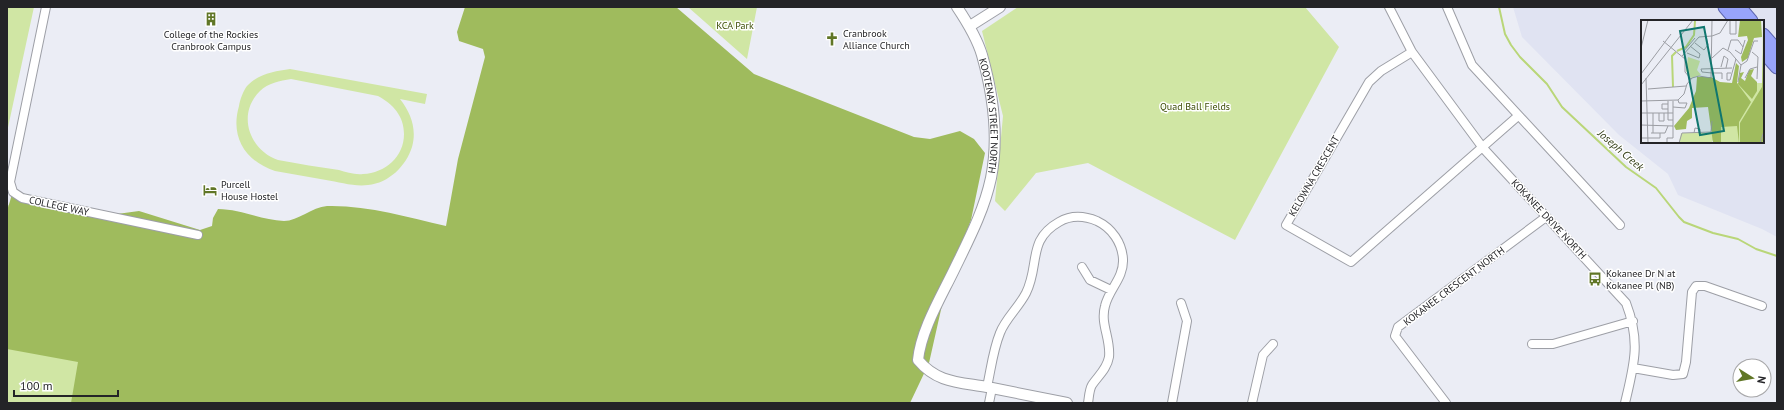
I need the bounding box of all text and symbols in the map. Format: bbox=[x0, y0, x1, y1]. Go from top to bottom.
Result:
building icon: College of the Rockies Cranbrook Campus bbox=[203, 11, 219, 27]
park label: KCA Park bbox=[716, 19, 754, 32]
inset map bbox=[1641, 20, 1764, 143]
place label: Cranbrook Alliance Church bbox=[843, 27, 910, 52]
place label: College of the Rockies Cranbrook Campus bbox=[164, 28, 258, 53]
church icon: Cranbrook Alliance Church bbox=[824, 31, 840, 47]
street label: KOOTENAY STREET NORTH bbox=[977, 57, 1001, 175]
park label: Quad Ball Fields bbox=[1160, 100, 1230, 113]
water label: Joseph Creek bbox=[1594, 125, 1648, 175]
street label: KELOWNA CRESCENT bbox=[1286, 133, 1343, 219]
street label: KOKANEE DRIVE NORTH bbox=[1509, 176, 1589, 262]
place label: Purcell House Hostel bbox=[221, 178, 278, 203]
hotel icon: Purcell House Hostel bbox=[202, 182, 218, 198]
street label: COLLEGE WAY bbox=[28, 193, 90, 219]
street label: KOKANEE CRESCENT NORTH bbox=[1401, 244, 1507, 328]
place label: Kokanee Dr N at Kokanee Pl (NB) bbox=[1606, 267, 1676, 292]
bus stop icon: Kokanee Dr N at Kokanee Pl (NB) bbox=[1587, 271, 1603, 287]
north arrow bbox=[1732, 358, 1772, 398]
scale bar bbox=[14, 372, 118, 398]
text: N bbox=[1754, 375, 1769, 385]
text: 100 m bbox=[20, 378, 53, 393]

